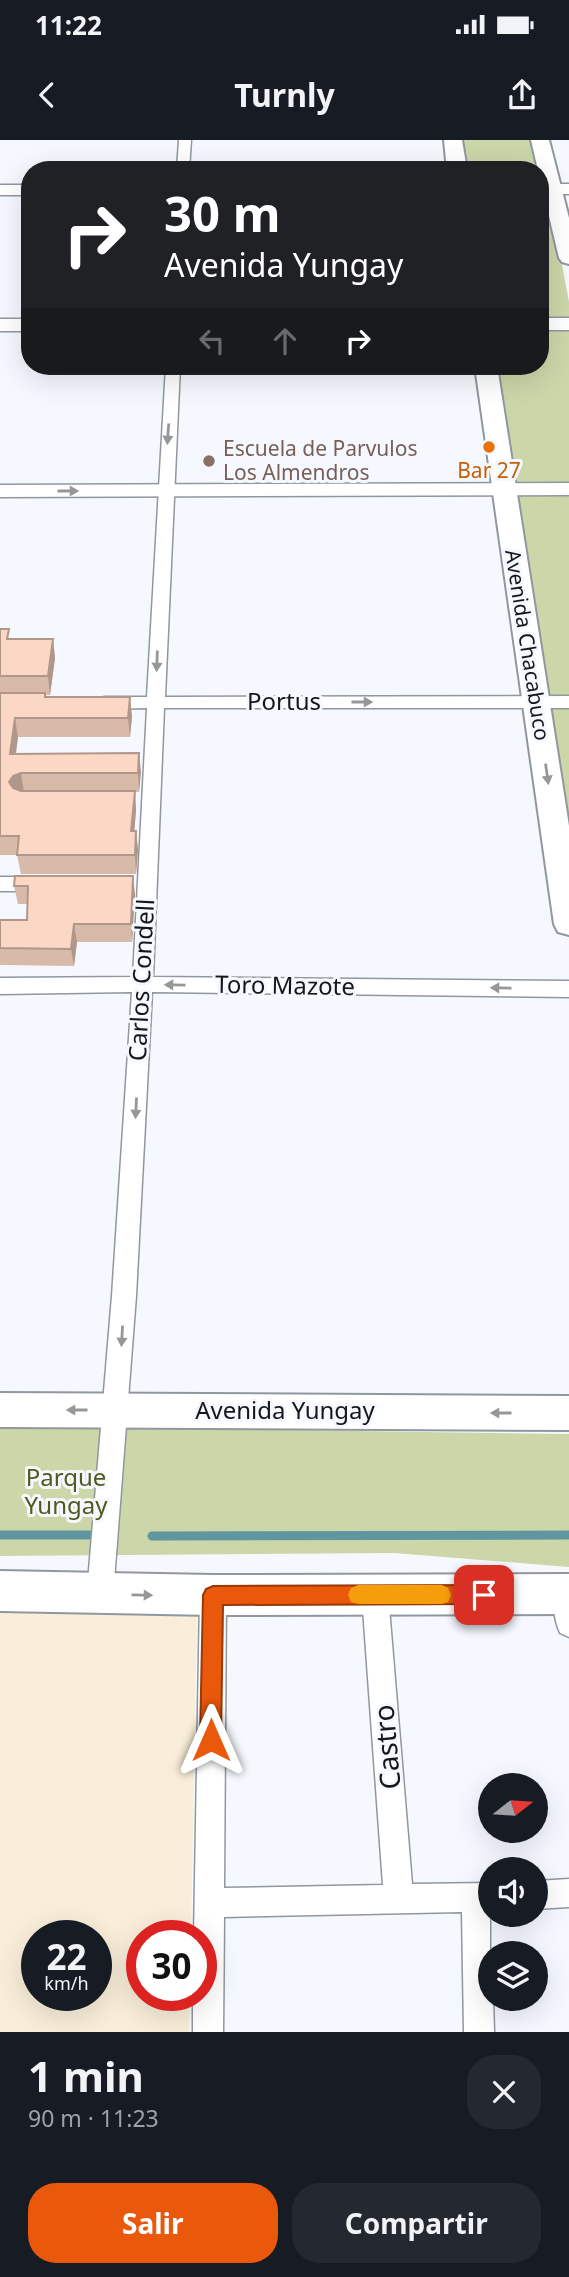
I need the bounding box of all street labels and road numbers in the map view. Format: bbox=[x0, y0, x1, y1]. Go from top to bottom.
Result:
street label: Avenida Chacabuco bbox=[499, 547, 557, 742]
street label: Portus bbox=[247, 684, 321, 717]
street label: Carlos Condell bbox=[120, 898, 161, 1062]
street label: Toro Mazote bbox=[215, 967, 355, 1002]
street label: Avenida Yungay bbox=[195, 1393, 376, 1426]
street label: Castro bbox=[363, 1703, 409, 1791]

